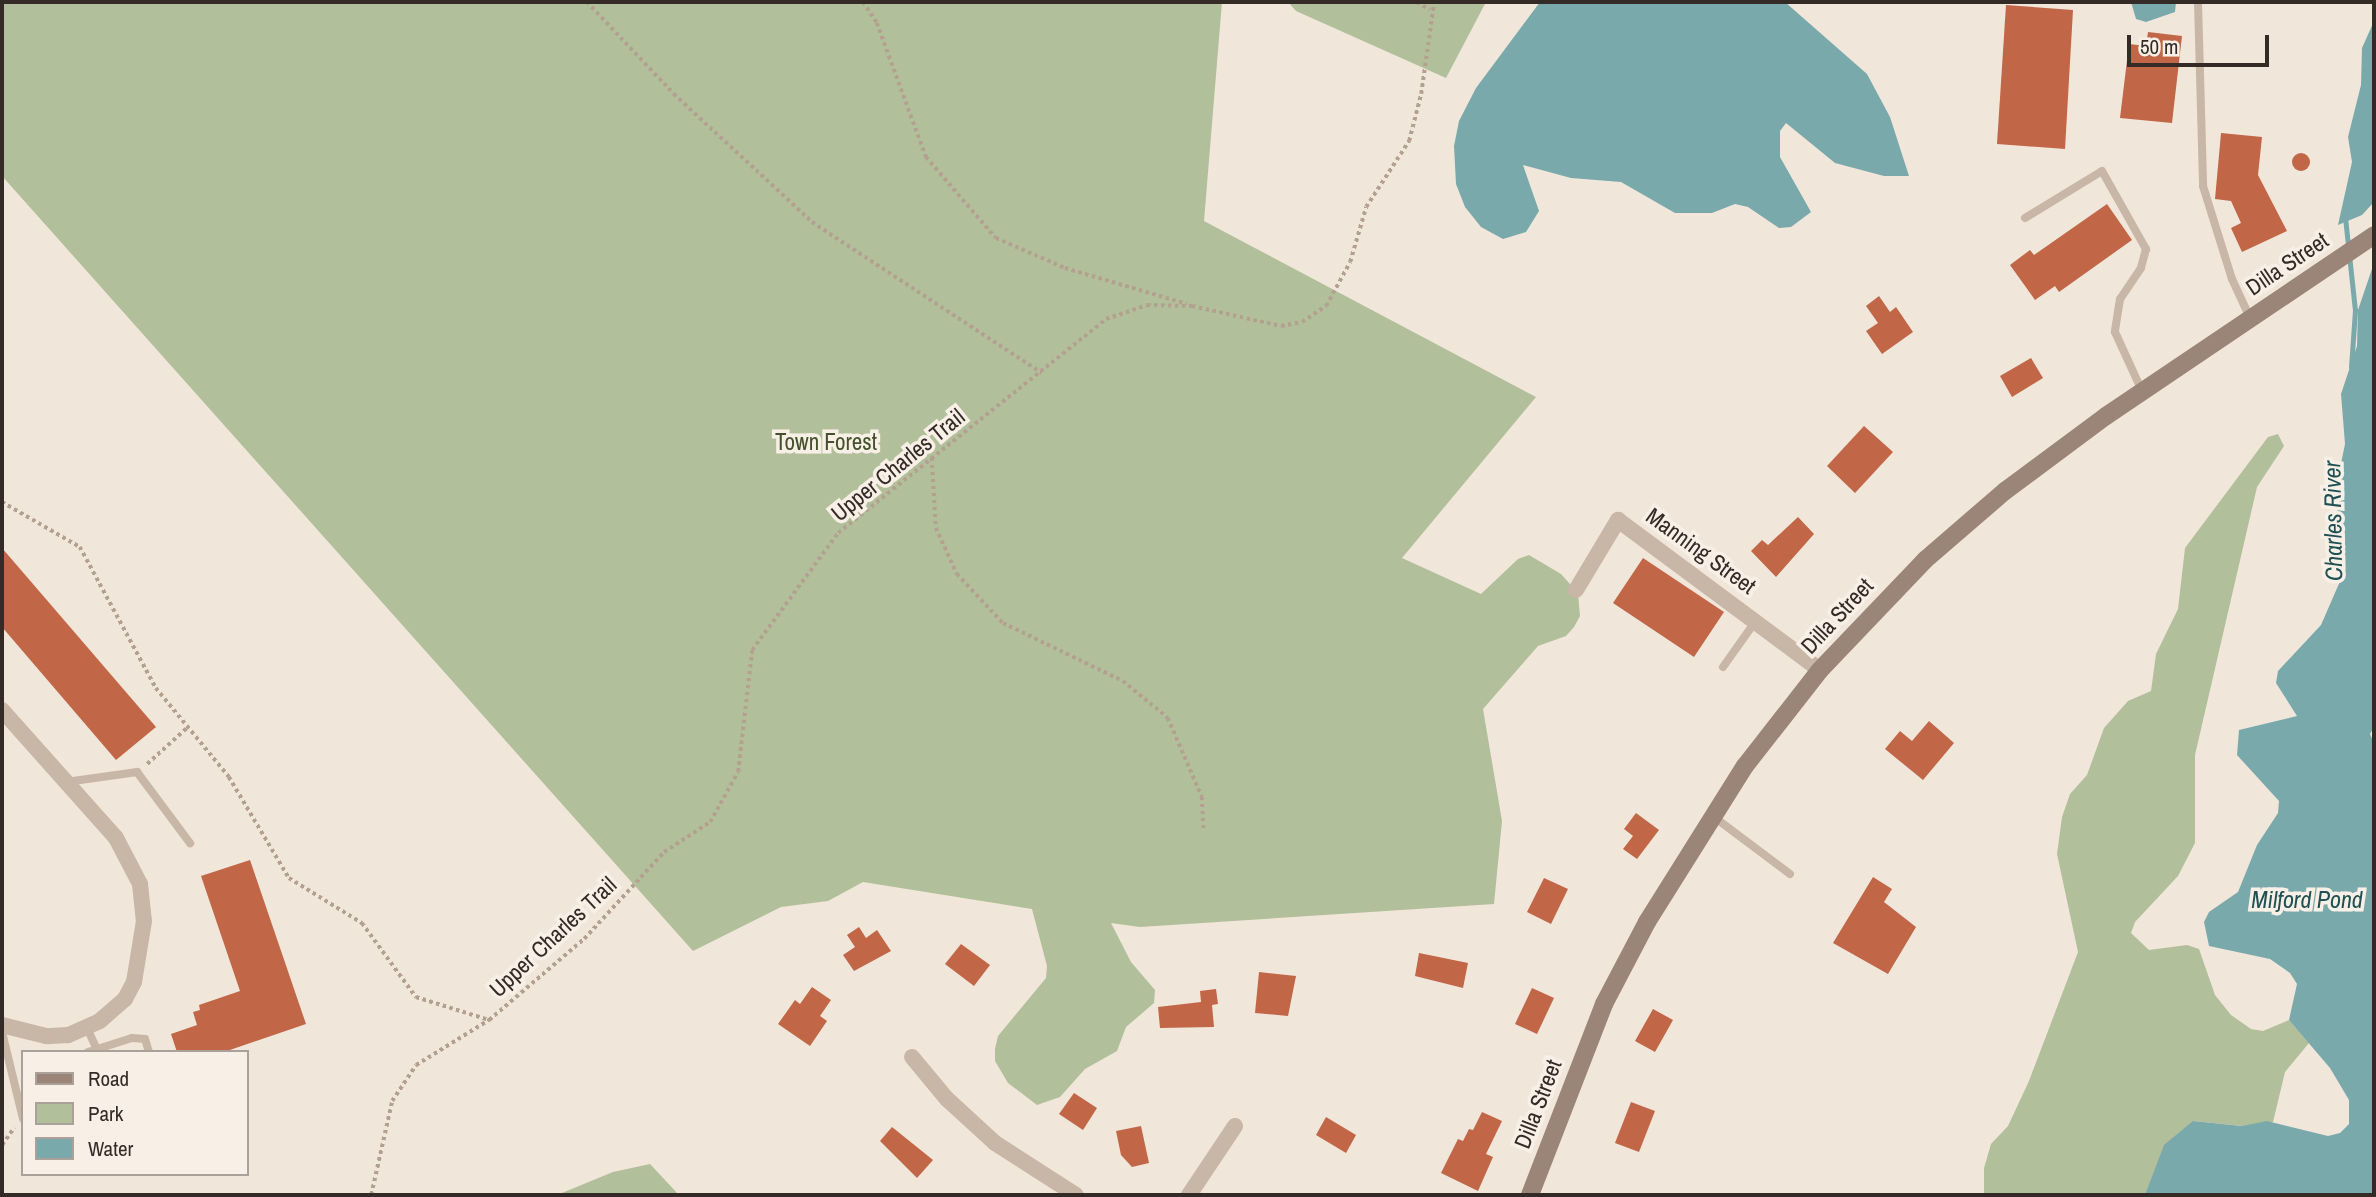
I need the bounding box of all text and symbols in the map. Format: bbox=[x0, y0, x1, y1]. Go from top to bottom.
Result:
scale bar bbox=[2131, 21, 2273, 65]
text: 50 m bbox=[2140, 32, 2178, 61]
street label: Dilla Street bbox=[2241, 226, 2333, 302]
street label: Upper Charles Trail bbox=[826, 403, 970, 527]
park label: Town Forest bbox=[775, 428, 877, 456]
water label: Charles River bbox=[2318, 461, 2348, 581]
street label: Manning Street bbox=[1641, 502, 1761, 600]
street label: Dilla Street bbox=[1795, 572, 1879, 660]
street label: Upper Charles Trail bbox=[484, 871, 622, 1003]
water label: Milford Pond bbox=[2251, 886, 2363, 914]
legend bbox=[21, 1050, 248, 1176]
street label: Dilla Street bbox=[1508, 1056, 1568, 1152]
text: Road bbox=[88, 1064, 129, 1093]
text: Park bbox=[88, 1099, 123, 1128]
text: Water bbox=[88, 1134, 133, 1163]

